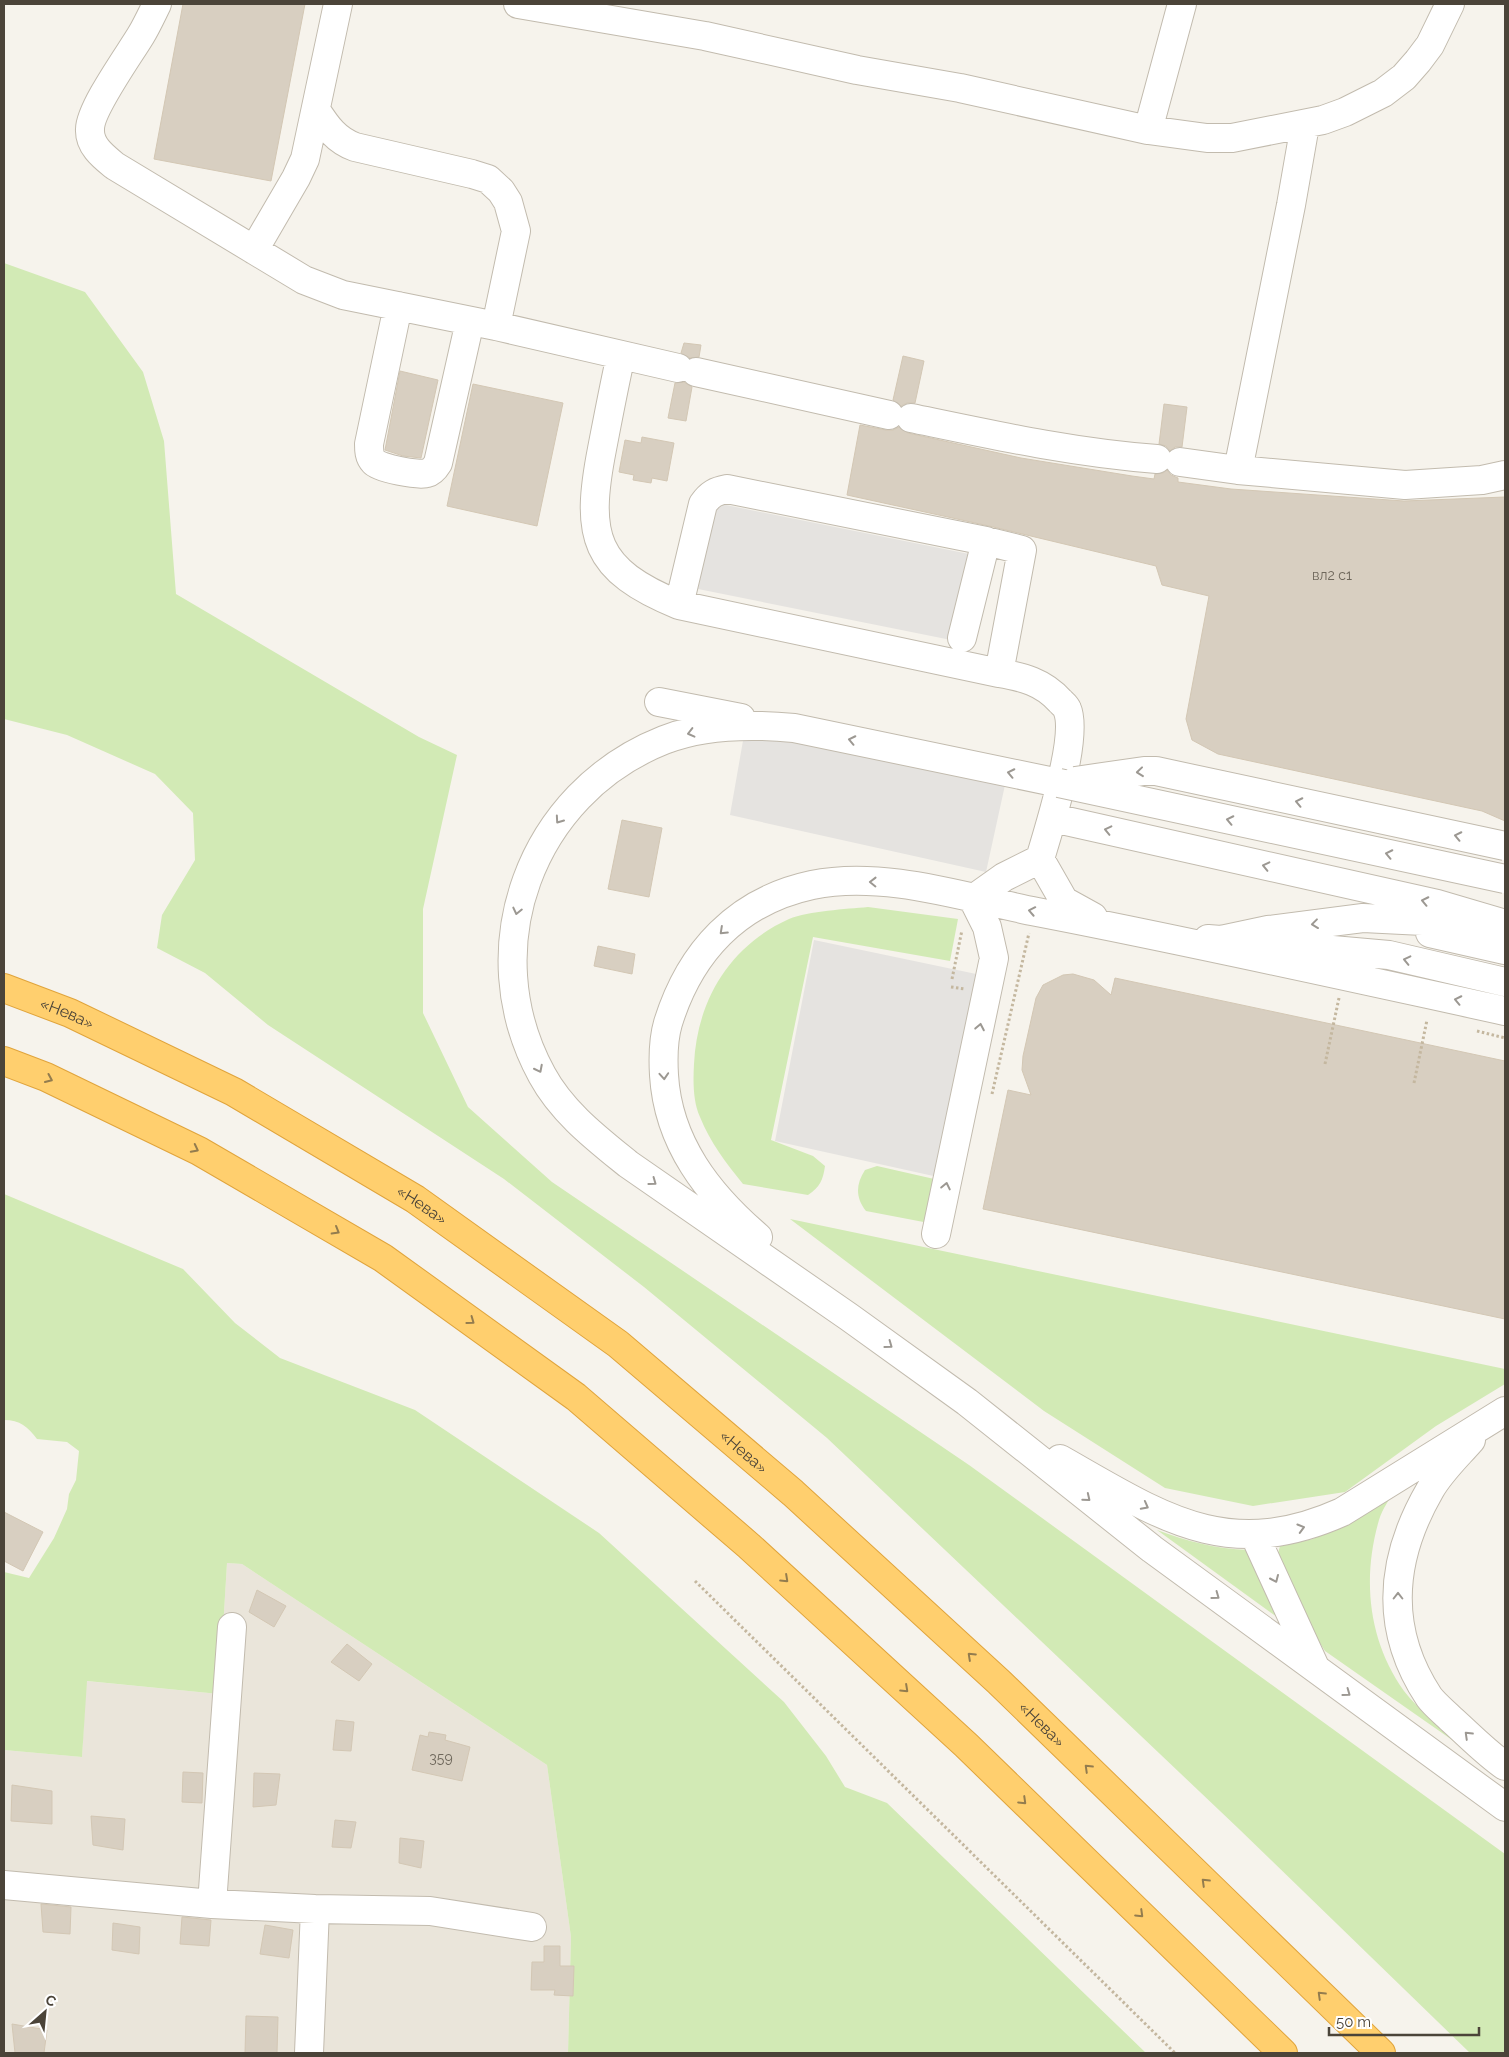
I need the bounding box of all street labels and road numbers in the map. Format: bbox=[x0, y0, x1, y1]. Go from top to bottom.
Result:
street label: «Нева» bbox=[38, 993, 97, 1033]
street label: «Нева» bbox=[394, 1181, 451, 1229]
street label: «Нева» bbox=[716, 1426, 772, 1477]
street label: «Нева» bbox=[1015, 1697, 1069, 1751]

